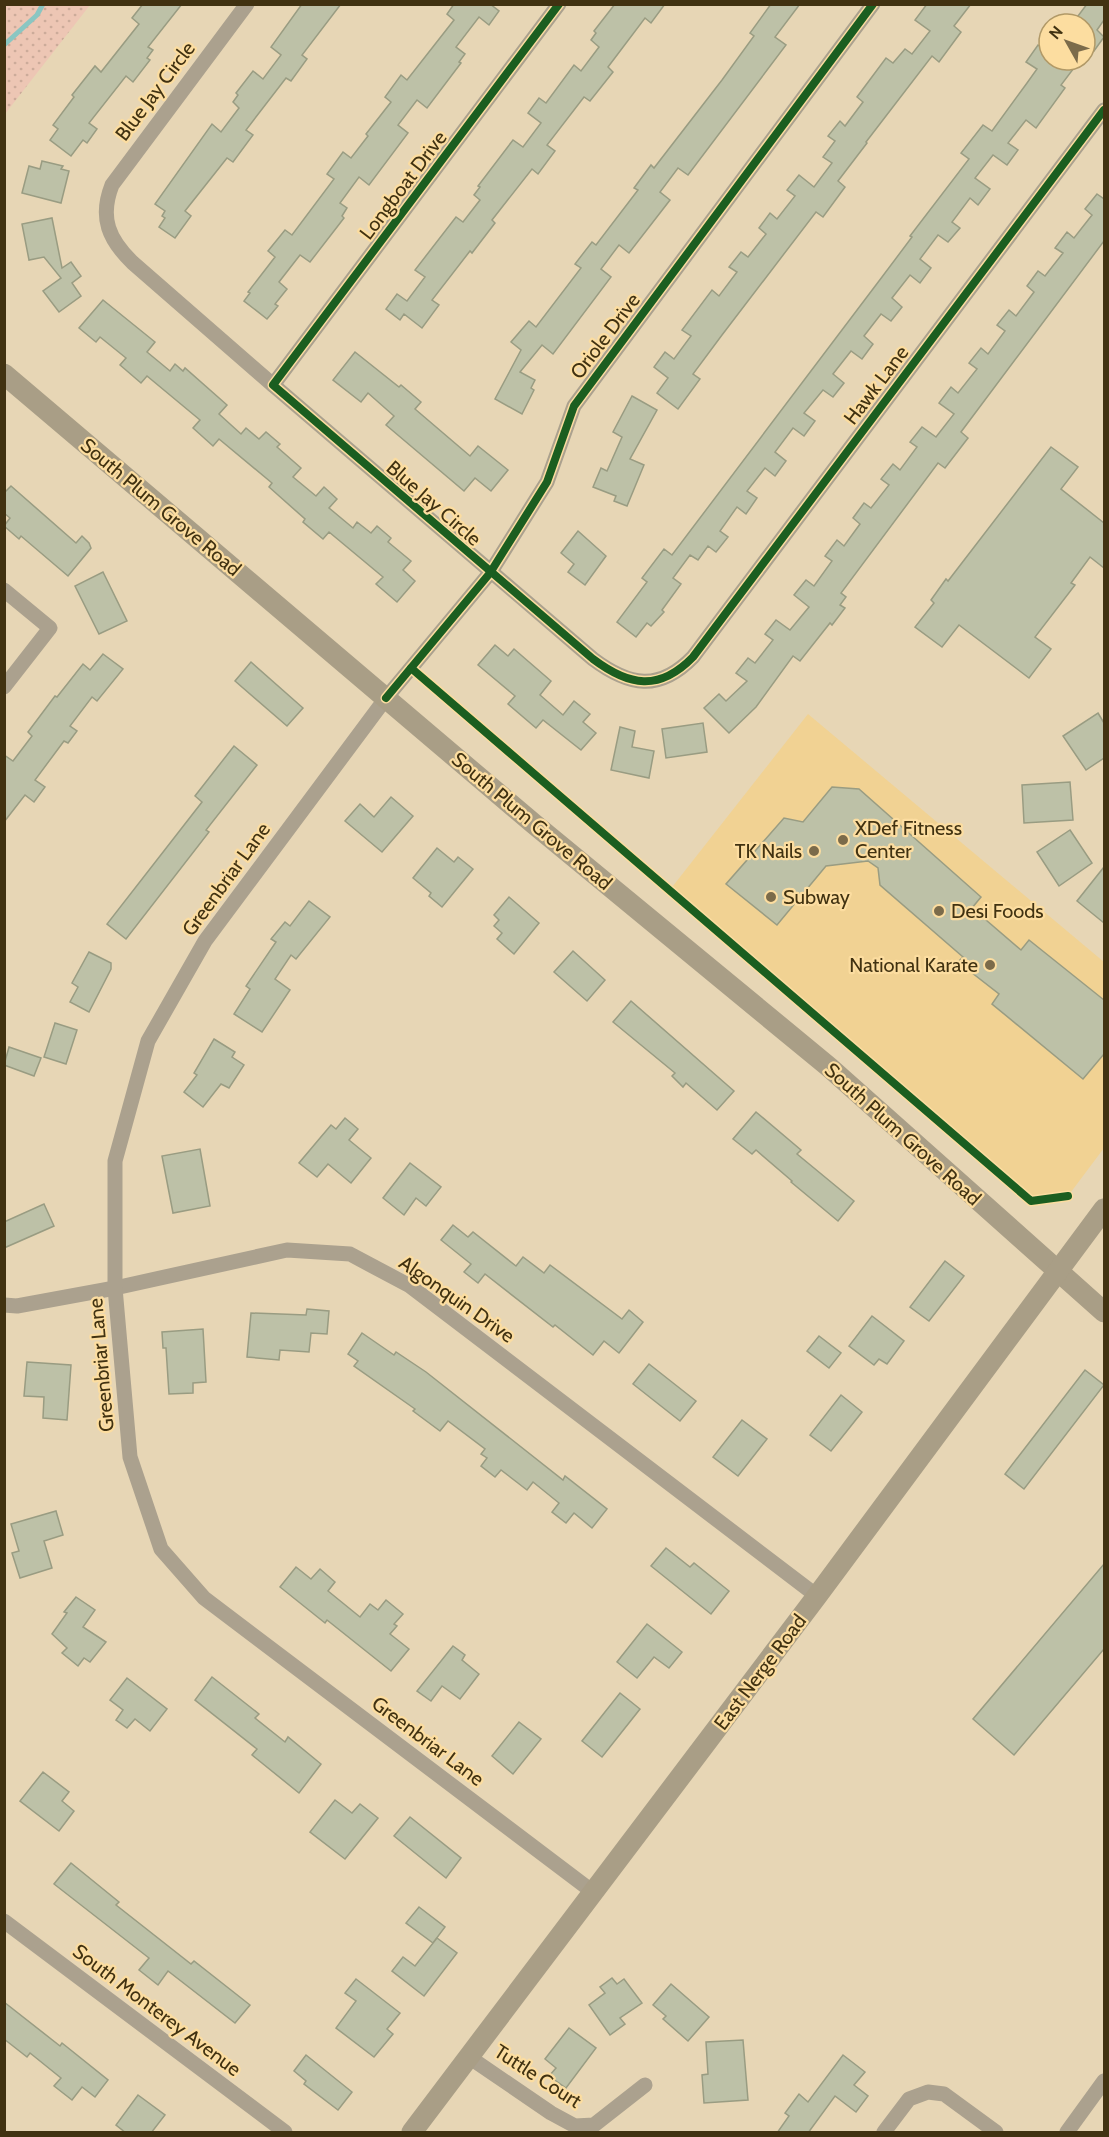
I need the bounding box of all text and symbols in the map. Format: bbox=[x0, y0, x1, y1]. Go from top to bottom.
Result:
north arrow bbox=[1037, 12, 1097, 72]
text: N bbox=[1045, 22, 1067, 43]
street label: Blue Jay Circle bbox=[110, 37, 200, 145]
street label: Longboat Drive bbox=[354, 126, 452, 244]
street label: Oriole Drive bbox=[565, 288, 645, 384]
street label: Hawk Lane bbox=[839, 341, 913, 429]
street label: South Plum Grove Road bbox=[76, 433, 246, 581]
street label: Blue Jay Circle bbox=[382, 455, 486, 551]
street label: South Plum Grove Road bbox=[447, 747, 617, 895]
place label: XDef Fitness Center bbox=[855, 816, 962, 863]
street label: Greenbriar Lane bbox=[177, 818, 275, 940]
marker: XDef Fitness Center bbox=[836, 833, 850, 847]
place label: TK Nails bbox=[735, 839, 802, 863]
marker: TK Nails bbox=[807, 844, 821, 858]
place label: Subway bbox=[783, 885, 850, 909]
marker: Subway bbox=[764, 890, 778, 904]
place label: Desi Foods bbox=[951, 899, 1044, 923]
marker: Desi Foods bbox=[932, 904, 946, 918]
place label: National Karate bbox=[849, 953, 978, 977]
marker: National Karate bbox=[983, 958, 997, 972]
street label: South Plum Grove Road bbox=[820, 1058, 986, 1210]
street label: Algonquin Drive bbox=[395, 1250, 519, 1348]
street label: Greenbriar Lane bbox=[83, 1297, 119, 1433]
street label: East Nerge Road bbox=[709, 1609, 811, 1735]
street label: Greenbriar Lane bbox=[367, 1691, 489, 1791]
street label: South Monterey Avenue bbox=[68, 1939, 246, 2081]
street label: Tuttle Court bbox=[490, 2039, 586, 2113]

